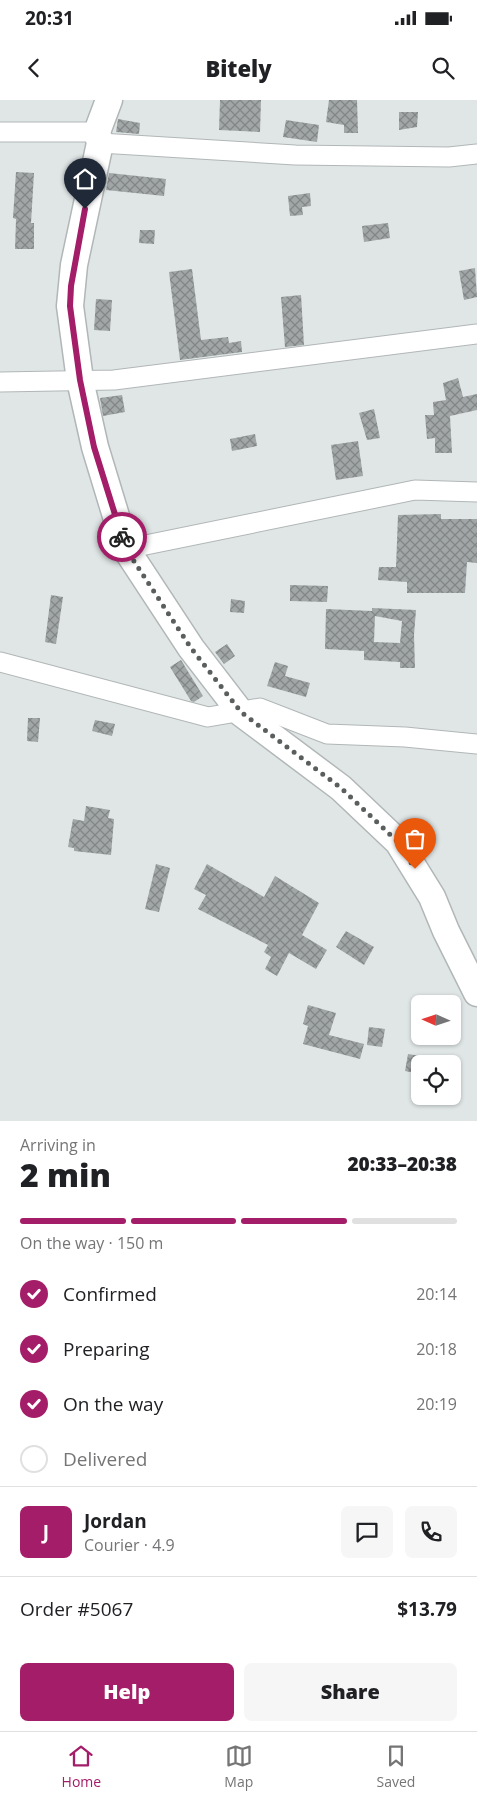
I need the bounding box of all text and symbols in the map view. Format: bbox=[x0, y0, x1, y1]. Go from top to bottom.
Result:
text: 20:31 bbox=[25, 5, 74, 31]
text: Bitely bbox=[205, 53, 272, 83]
icon: back bbox=[20, 54, 48, 82]
icon: search bbox=[429, 54, 457, 82]
pin bbox=[64, 158, 106, 209]
icon: home bbox=[71, 165, 99, 193]
courier bbox=[97, 512, 147, 562]
icon: bike bbox=[108, 523, 136, 551]
pin bbox=[394, 818, 436, 869]
icon: bag bbox=[401, 825, 429, 853]
north arrow bbox=[411, 995, 461, 1045]
map controls bbox=[411, 995, 461, 1105]
button: locate bbox=[411, 1055, 461, 1105]
text: Arriving in bbox=[20, 1134, 96, 1156]
text: 20:33–20:38 bbox=[347, 1151, 457, 1177]
text: 2 min bbox=[20, 1153, 111, 1196]
text: On the way · 150 m bbox=[20, 1232, 163, 1254]
icon: check bbox=[20, 1280, 48, 1308]
text: Confirmed bbox=[63, 1281, 157, 1307]
text: 20:14 bbox=[416, 1283, 457, 1305]
icon: check bbox=[20, 1335, 48, 1363]
text: Preparing bbox=[63, 1336, 150, 1362]
text: 20:18 bbox=[416, 1338, 457, 1360]
icon: check bbox=[20, 1390, 48, 1418]
text: On the way bbox=[63, 1391, 163, 1417]
text: 20:19 bbox=[416, 1393, 457, 1415]
text: Delivered bbox=[63, 1446, 147, 1472]
button: chat bbox=[341, 1506, 393, 1558]
button: phone bbox=[405, 1506, 457, 1558]
text: Jordan bbox=[84, 1508, 147, 1534]
text: J bbox=[43, 1519, 49, 1545]
text: Courier · 4.9 bbox=[84, 1534, 175, 1556]
text: Order #5067 bbox=[20, 1596, 133, 1622]
text: $13.79 bbox=[397, 1596, 457, 1622]
button: Help bbox=[20, 1663, 234, 1721]
button: Share bbox=[244, 1663, 457, 1721]
tab: Home bbox=[62, 1742, 101, 1791]
tab: Map bbox=[224, 1742, 253, 1791]
tab: Saved bbox=[376, 1742, 415, 1791]

